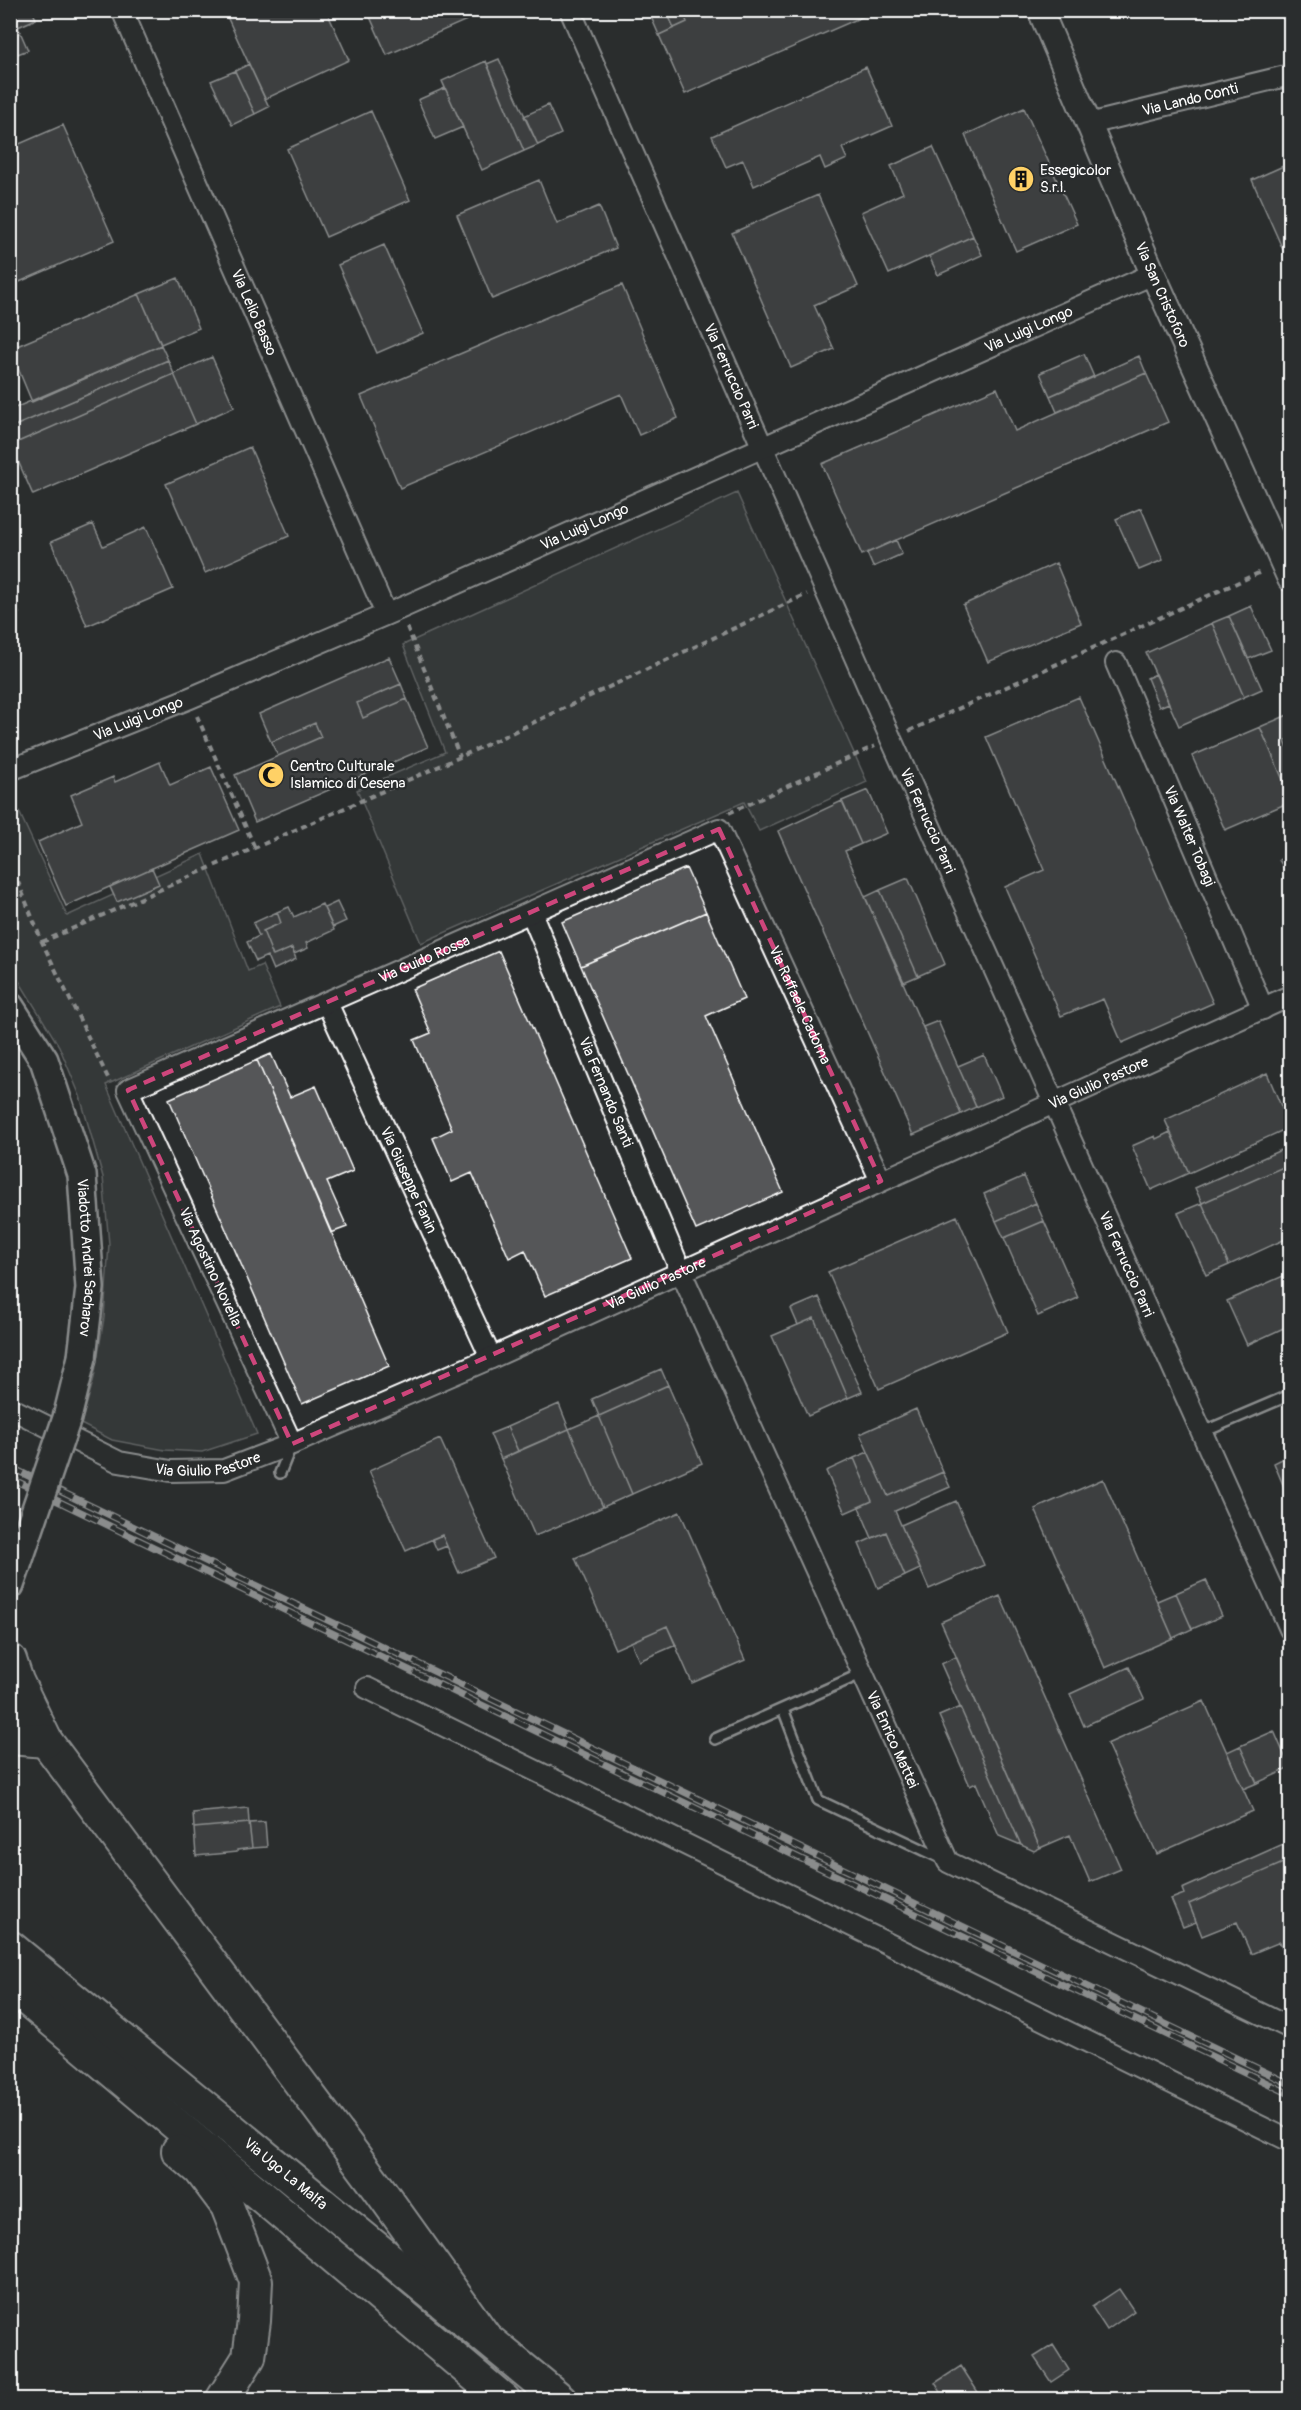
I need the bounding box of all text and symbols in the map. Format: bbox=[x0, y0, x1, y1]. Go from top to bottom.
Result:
street label: Via Lando Conti bbox=[1140, 78, 1240, 120]
place label: Essegicolor S.r.l. bbox=[1040, 161, 1112, 197]
building icon: Essegicolor S.r.l. bbox=[1006, 164, 1036, 194]
street label: Via San Cristoforo bbox=[1131, 239, 1194, 350]
street label: Via Lelio Basso bbox=[227, 266, 281, 358]
street label: Via Luigi Longo bbox=[982, 301, 1076, 357]
street label: Via Ferruccio Parri bbox=[700, 320, 763, 432]
street label: Via Luigi Longo bbox=[537, 499, 632, 554]
street label: Via Luigi Longo bbox=[91, 692, 186, 745]
place label: Centro Culturale Islamico di Cesena bbox=[290, 757, 406, 793]
mosque icon: Centro Culturale Islamico di Cesena bbox=[256, 760, 286, 790]
street label: Via Ferruccio Parri bbox=[896, 765, 960, 877]
street label: Via Walter Tobagi bbox=[1160, 783, 1219, 890]
street label: Via Guido Rossa bbox=[376, 931, 473, 988]
street label: Via Raffaele Cadorna bbox=[765, 943, 835, 1067]
street label: Via Fernando Santi bbox=[575, 1034, 638, 1150]
street label: Via Giulio Pastore bbox=[1046, 1052, 1152, 1114]
street label: Via Giuseppe Fanin bbox=[376, 1124, 442, 1236]
street label: Viadotto Andrei Sacharov bbox=[73, 1178, 100, 1338]
street label: Via Agostino Novella bbox=[174, 1205, 246, 1330]
street label: Via Ferruccio Parri bbox=[1095, 1208, 1158, 1320]
street label: Via Giulio Pastore bbox=[603, 1252, 709, 1314]
street label: Via Giulio Pastore bbox=[153, 1447, 264, 1481]
street label: Via Enrico Mattei bbox=[862, 1688, 923, 1791]
street label: Via Ugo La Malfa bbox=[240, 2134, 332, 2214]

